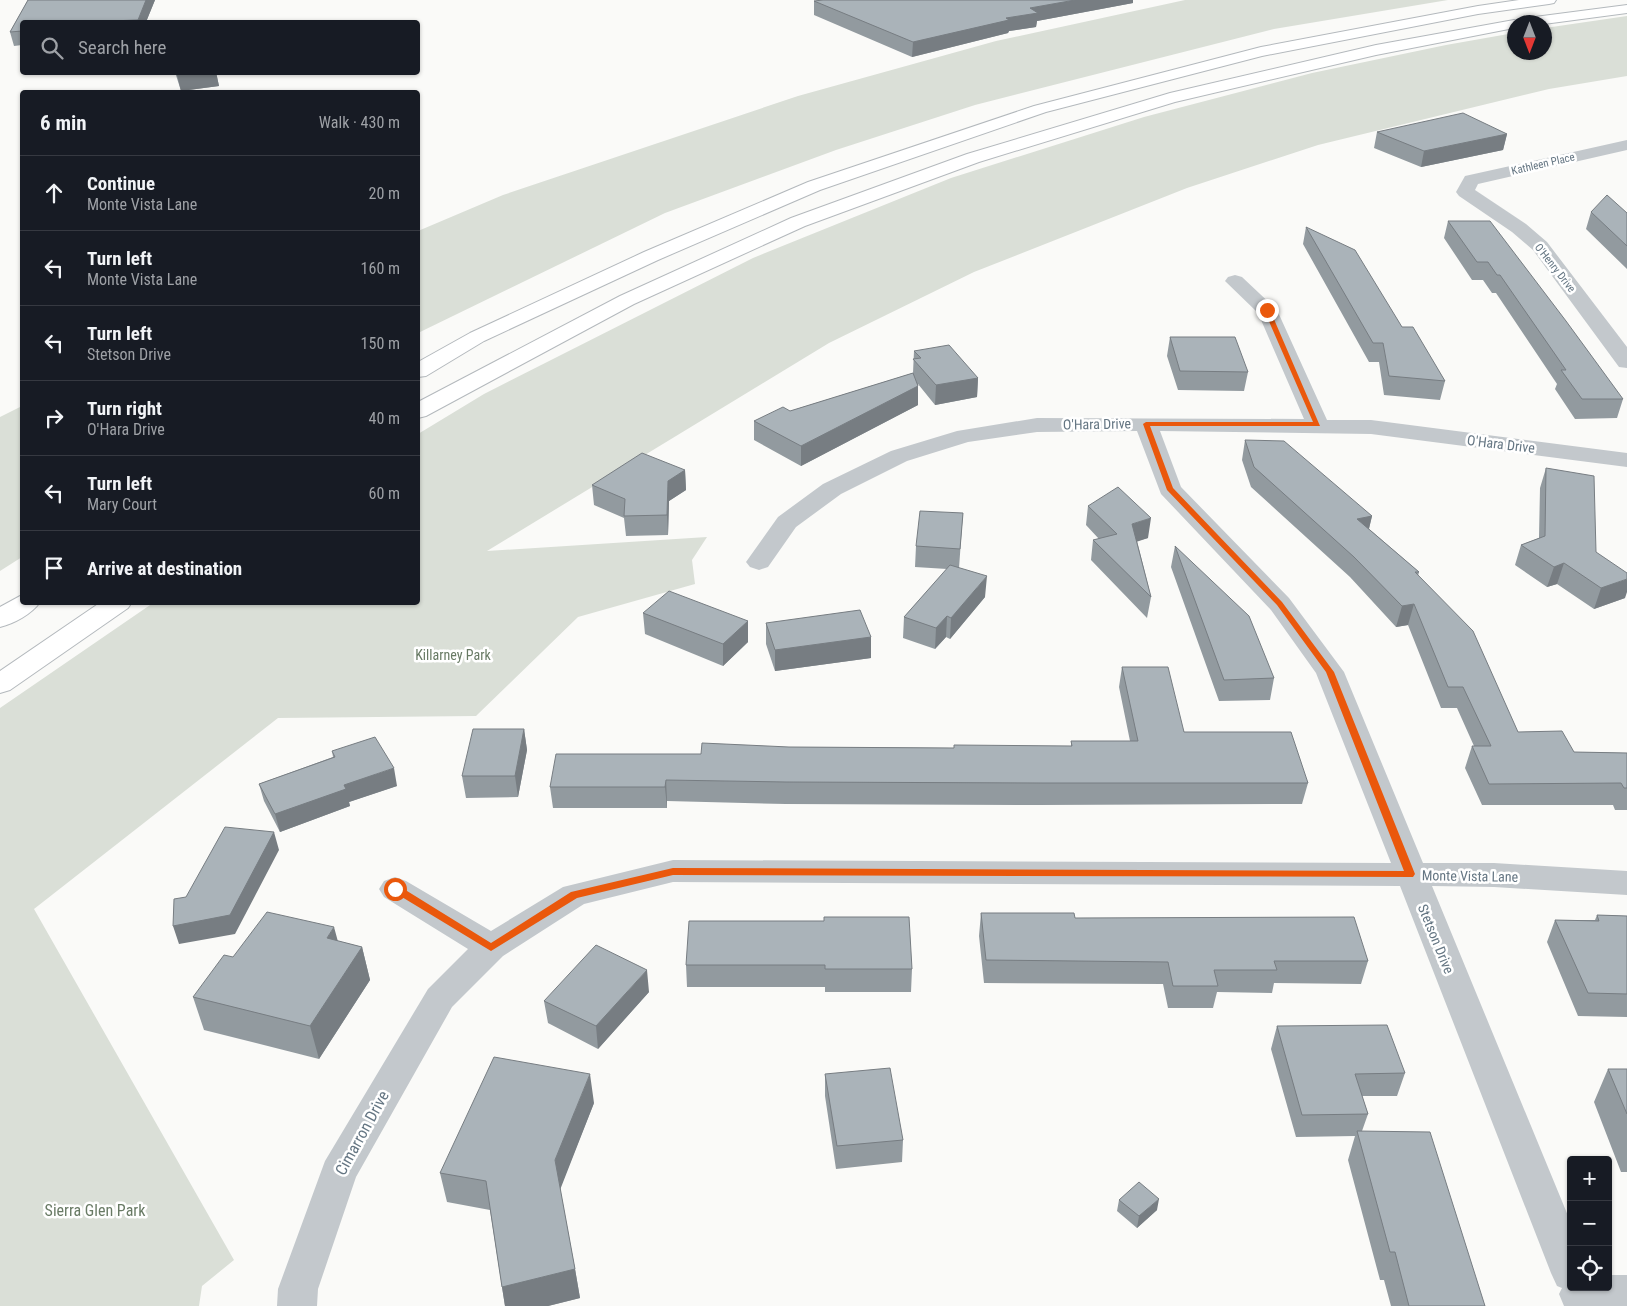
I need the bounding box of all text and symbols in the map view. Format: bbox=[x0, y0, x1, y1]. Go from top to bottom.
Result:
north arrow bbox=[1507, 15, 1552, 60]
search box bbox=[20, 20, 420, 75]
icon: search bbox=[38, 34, 66, 62]
text: Search here bbox=[78, 36, 166, 59]
text: 6 min bbox=[40, 111, 87, 135]
text: Walk · 430 m bbox=[319, 113, 400, 132]
street label: Kathleen Place bbox=[1510, 150, 1576, 178]
text: Continue bbox=[87, 172, 155, 195]
icon: ahead bbox=[40, 179, 68, 207]
text: 20 m bbox=[368, 184, 400, 203]
text: Monte Vista Lane bbox=[87, 195, 197, 214]
street label: O'Henry Drive bbox=[1532, 241, 1578, 295]
text: Turn left bbox=[87, 247, 152, 270]
icon: left bbox=[40, 254, 68, 282]
text: 160 m bbox=[361, 259, 400, 278]
text: Monte Vista Lane bbox=[87, 270, 197, 289]
route end bbox=[1256, 299, 1279, 322]
text: Turn left bbox=[87, 322, 152, 345]
icon: left bbox=[40, 329, 68, 357]
text: 150 m bbox=[361, 334, 400, 353]
text: Stetson Drive bbox=[87, 345, 171, 364]
text: Turn right bbox=[87, 397, 162, 420]
icon: right bbox=[40, 404, 68, 432]
text: 40 m bbox=[368, 409, 400, 428]
street label: O'Hara Drive bbox=[1063, 415, 1132, 433]
text: O'Hara Drive bbox=[87, 420, 165, 439]
street label: O'Hara Drive bbox=[1466, 432, 1536, 456]
text: Turn left bbox=[87, 472, 152, 495]
icon: left bbox=[40, 479, 68, 507]
text: 60 m bbox=[368, 484, 400, 503]
text: Mary Court bbox=[87, 495, 157, 514]
icon: arrive bbox=[40, 554, 68, 582]
text: Arrive at destination bbox=[87, 557, 242, 580]
park label: Killarney Park bbox=[415, 647, 491, 663]
street label: Monte Vista Lane bbox=[1422, 867, 1519, 885]
route start bbox=[384, 878, 407, 901]
street label: Stetson Drive bbox=[1415, 902, 1457, 976]
street label: Cimarron Drive bbox=[331, 1088, 393, 1178]
map controls bbox=[1567, 1156, 1612, 1291]
button: + bbox=[1567, 1156, 1612, 1201]
park label: Sierra Glen Park bbox=[45, 1201, 146, 1220]
button: − bbox=[1567, 1201, 1612, 1246]
button: locate bbox=[1567, 1246, 1612, 1291]

